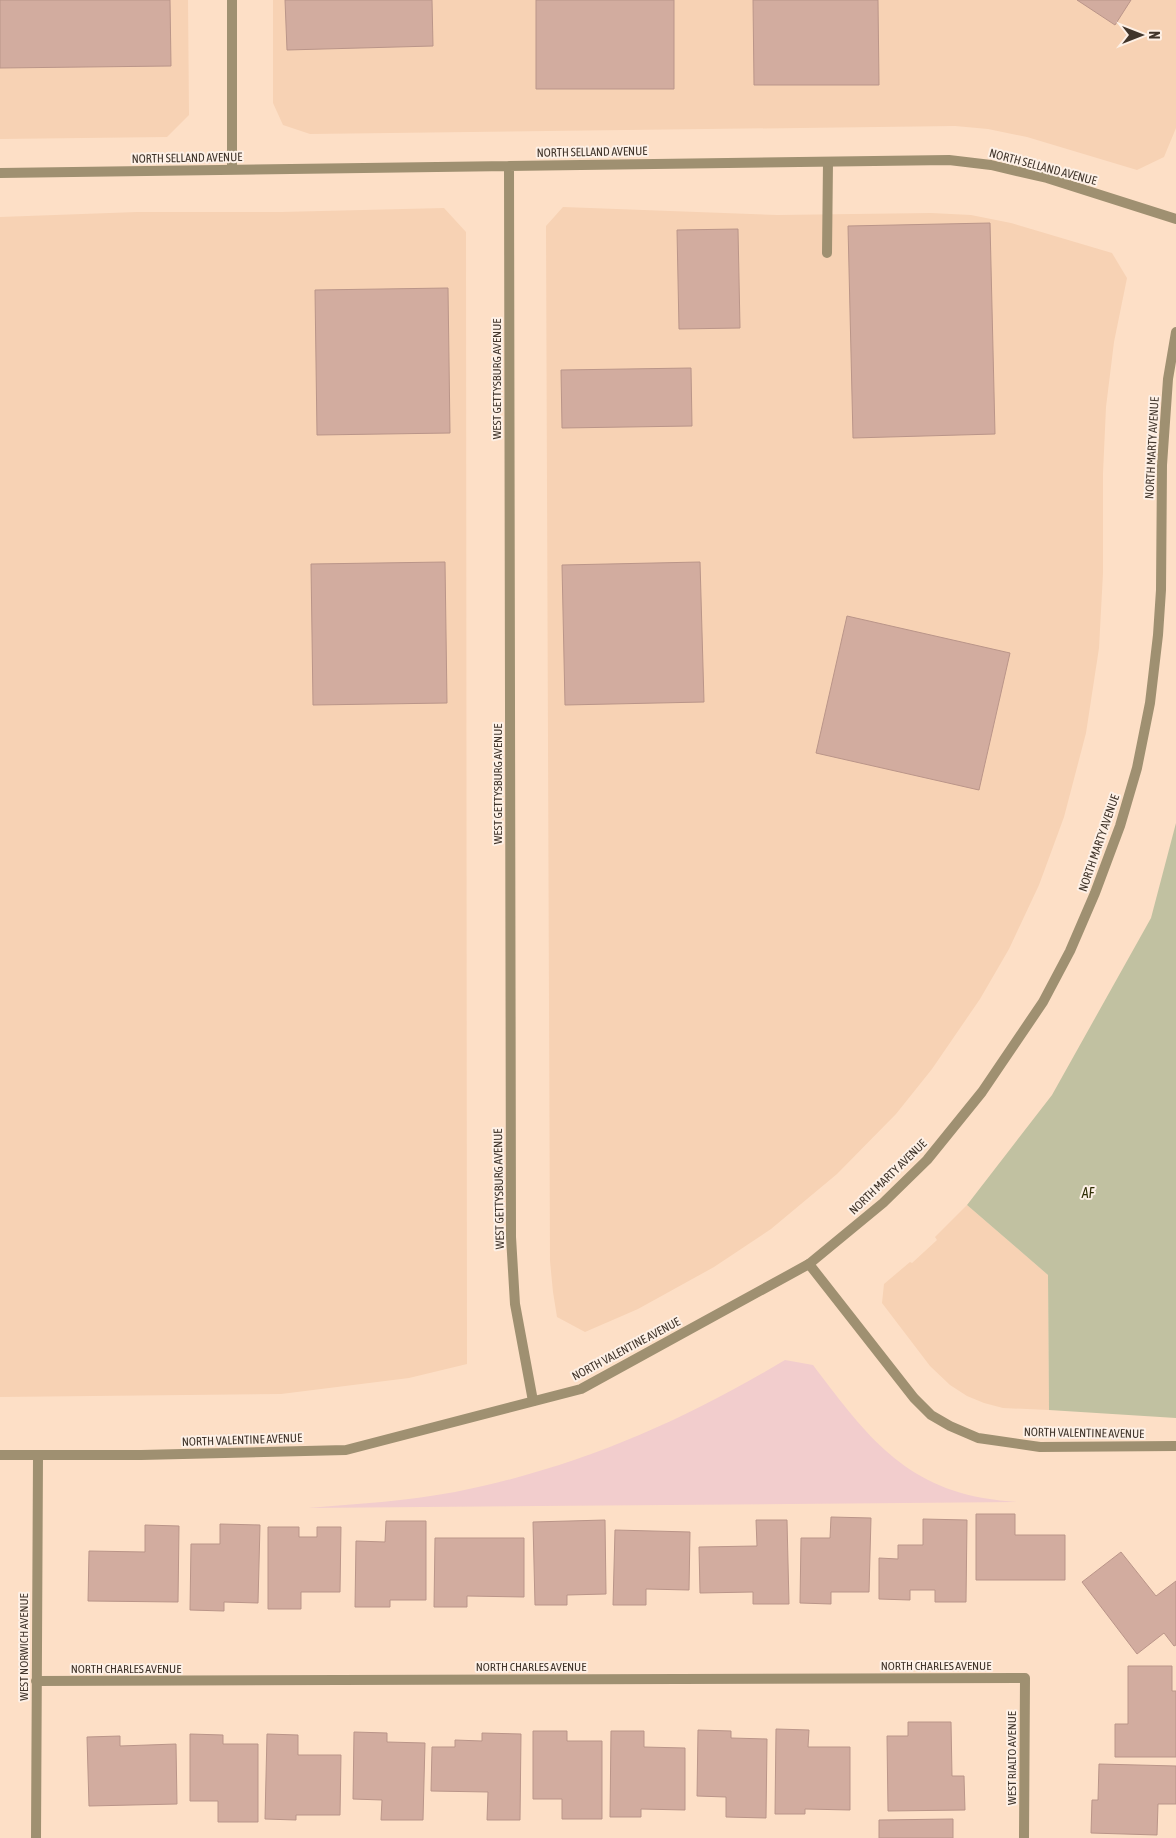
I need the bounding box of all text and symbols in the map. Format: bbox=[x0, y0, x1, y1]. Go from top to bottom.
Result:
north arrow bbox=[1116, 10, 1166, 60]
text: N bbox=[1146, 31, 1162, 39]
street label: NORTH SELLAND AVENUE bbox=[537, 144, 647, 160]
street label: NORTH SELLAND AVENUE bbox=[988, 146, 1098, 188]
street label: NORTH SELLAND AVENUE bbox=[132, 150, 242, 166]
street label: WEST GETTYSBURG AVENUE bbox=[490, 319, 504, 439]
street label: NORTH MARTY AVENUE bbox=[1142, 397, 1162, 499]
street label: WEST GETTYSBURG AVENUE bbox=[491, 724, 505, 844]
street label: NORTH MARTY AVENUE bbox=[1076, 792, 1122, 894]
street label: WEST GETTYSBURG AVENUE bbox=[491, 1129, 507, 1249]
street label: NORTH MARTY AVENUE bbox=[846, 1137, 930, 1217]
water label: AF bbox=[1081, 1185, 1096, 1201]
street label: NORTH VALENTINE AVENUE bbox=[570, 1315, 682, 1383]
street label: NORTH VALENTINE AVENUE bbox=[1024, 1425, 1144, 1441]
street label: NORTH VALENTINE AVENUE bbox=[182, 1431, 302, 1449]
street label: WEST NORWICH AVENUE bbox=[17, 1593, 31, 1701]
street label: NORTH CHARLES AVENUE bbox=[881, 1659, 991, 1673]
street label: NORTH CHARLES AVENUE bbox=[476, 1660, 586, 1674]
street label: NORTH CHARLES AVENUE bbox=[71, 1662, 181, 1676]
street label: WEST RIALTO AVENUE bbox=[1005, 1711, 1019, 1805]

